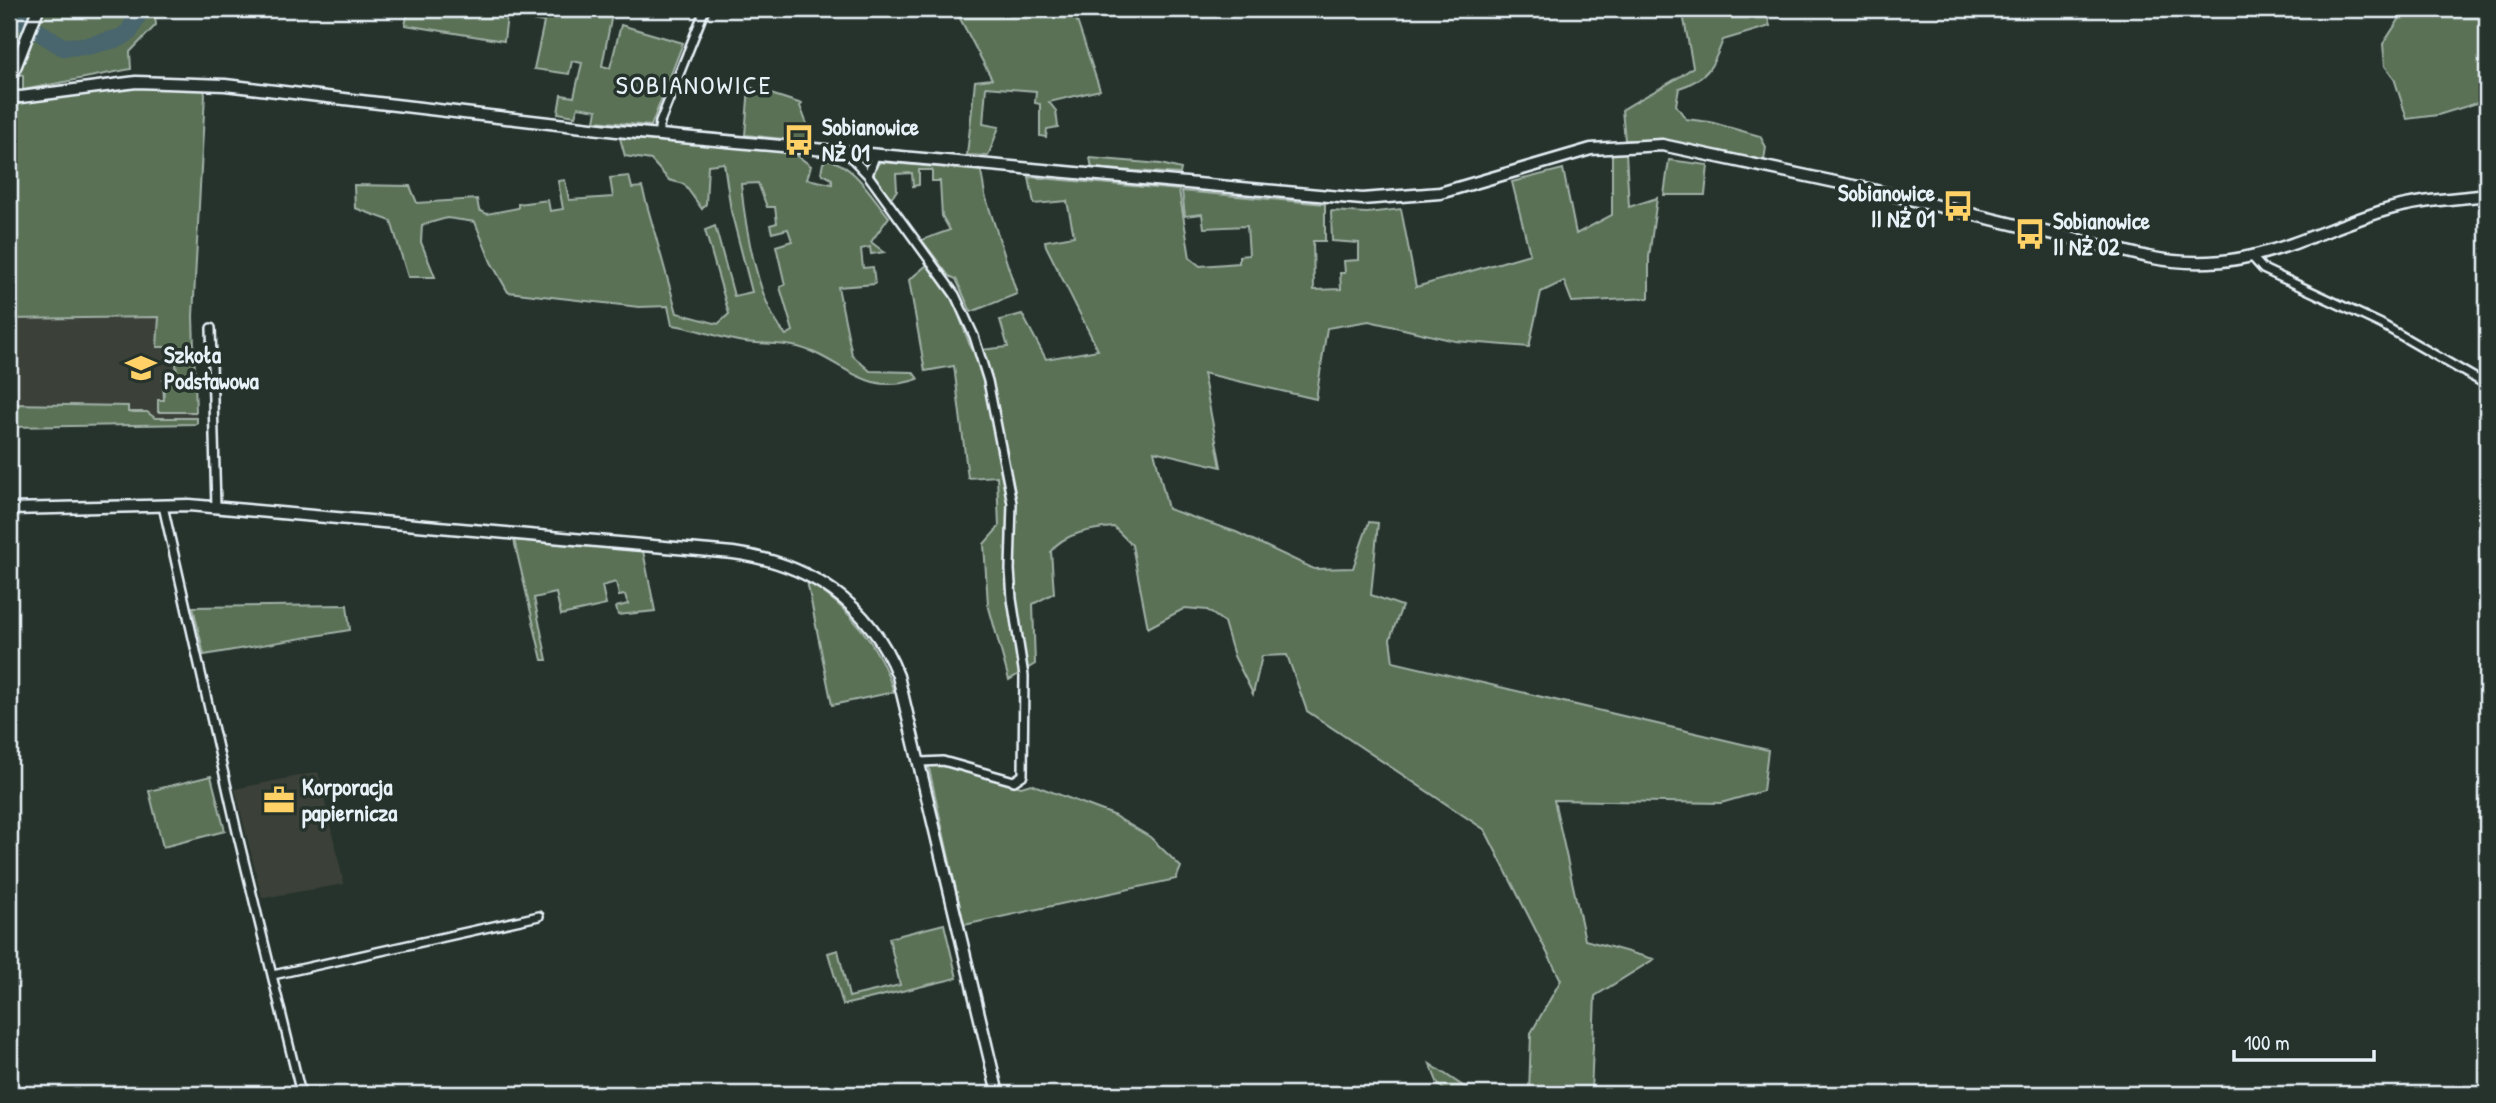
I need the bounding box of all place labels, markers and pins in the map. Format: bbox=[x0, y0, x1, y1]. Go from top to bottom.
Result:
place label: Sobianowice NŻ 01 bbox=[822, 111, 920, 168]
bus stop icon: Sobianowice NŻ 01 bbox=[782, 123, 816, 157]
place label: Sobianowice II NŻ 01 bbox=[1838, 177, 1936, 234]
bus stop icon: Sobianowice II NŻ 01 bbox=[1941, 189, 1975, 223]
place label: Sobianowice II NŻ 02 bbox=[2053, 205, 2151, 262]
bus stop icon: Sobianowice II NŻ 02 bbox=[2013, 217, 2047, 251]
place label: Szkoła Podstawowa bbox=[164, 339, 259, 396]
school or university icon: Szkoła Podstawowa bbox=[124, 351, 158, 385]
place label: Korporacja papiernicza bbox=[302, 771, 397, 829]
office icon: Korporacja papiernicza bbox=[262, 783, 296, 817]

